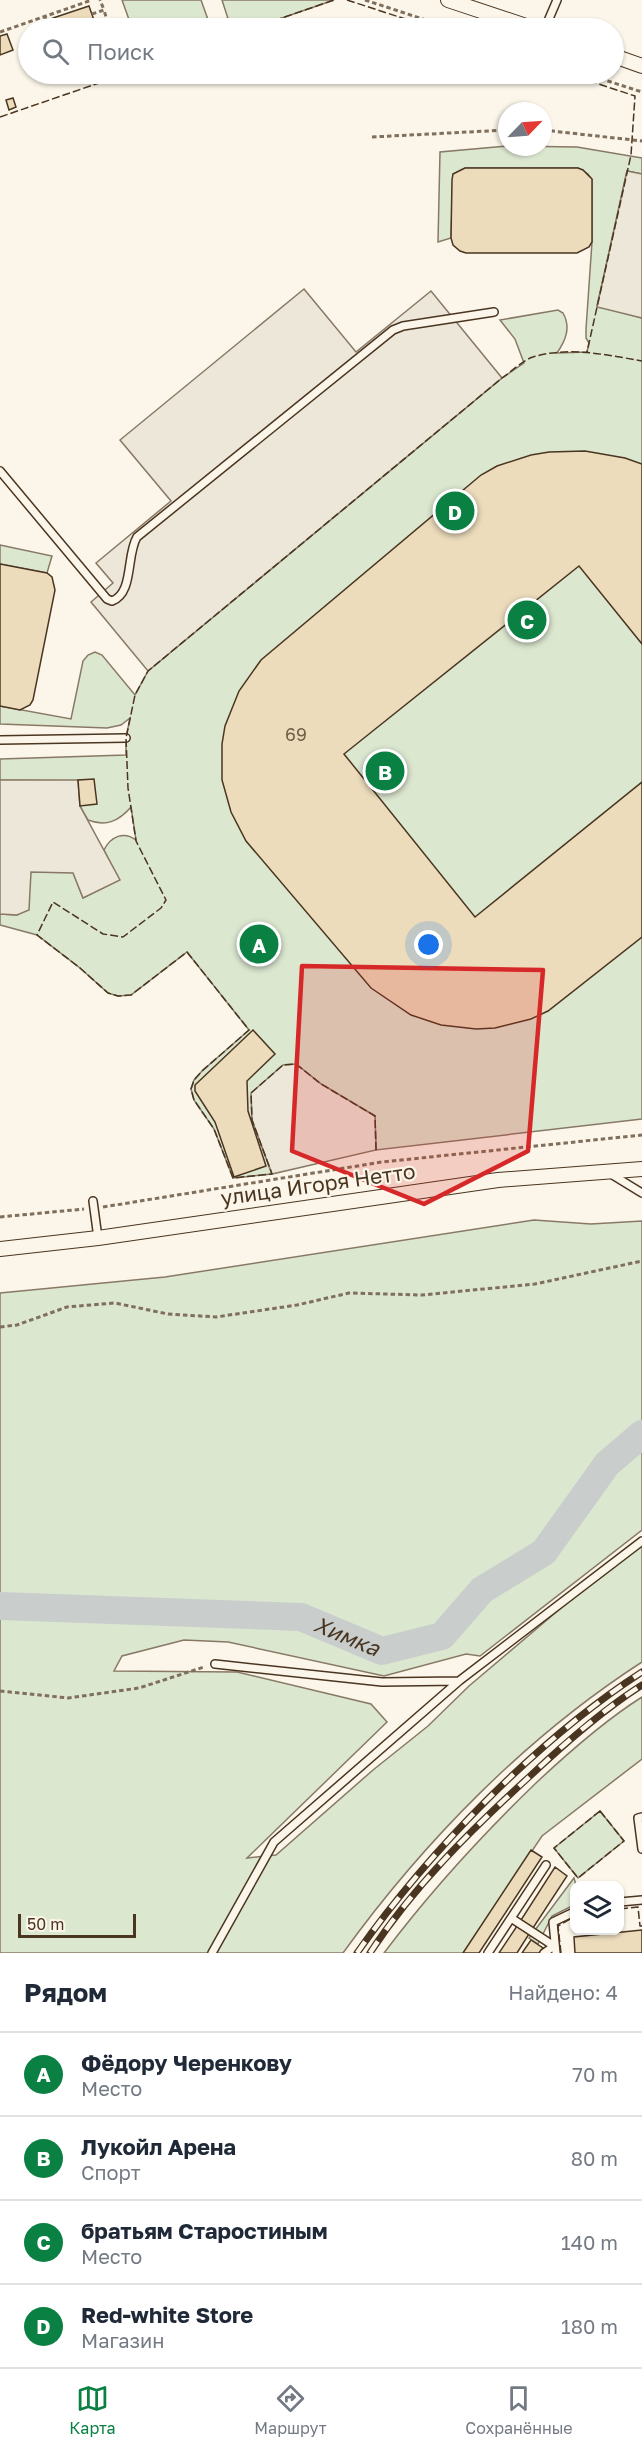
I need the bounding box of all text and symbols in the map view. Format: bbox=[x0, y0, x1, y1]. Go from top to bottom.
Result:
search box bbox=[18, 18, 624, 84]
icon: search bbox=[39, 35, 72, 68]
text: Поиск bbox=[87, 38, 155, 65]
north arrow bbox=[498, 102, 552, 156]
pin: D bbox=[436, 488, 474, 534]
pin: C bbox=[508, 598, 546, 642]
house number: 69 bbox=[285, 723, 307, 745]
pin: B bbox=[366, 748, 404, 794]
pin: A bbox=[240, 922, 278, 966]
your location bbox=[414, 930, 443, 959]
street label: улица Игоря Нетто bbox=[219, 1157, 417, 1211]
water label: Химка bbox=[310, 1610, 385, 1662]
map controls bbox=[570, 1881, 624, 1935]
button: layers bbox=[570, 1881, 624, 1935]
scale bar bbox=[18, 1911, 136, 1938]
text: 50 m bbox=[27, 1914, 64, 1934]
text: Рядом bbox=[24, 1977, 107, 2008]
text: Найдено: 4 bbox=[508, 1980, 618, 2004]
text: Фёдору Черенкову bbox=[81, 2049, 292, 2076]
text: A bbox=[36, 2062, 51, 2086]
text: 70 m bbox=[572, 2062, 618, 2086]
text: Место bbox=[81, 2076, 142, 2100]
text: Лукойл Арена bbox=[81, 2133, 236, 2160]
text: B bbox=[36, 2146, 51, 2170]
text: 80 m bbox=[571, 2146, 618, 2170]
text: Спорт bbox=[81, 2160, 141, 2184]
text: братьям Старостиным bbox=[81, 2217, 328, 2244]
text: C bbox=[36, 2230, 51, 2254]
text: 140 m bbox=[561, 2230, 618, 2254]
text: Место bbox=[81, 2244, 142, 2268]
text: Red-white Store bbox=[81, 2301, 253, 2328]
text: D bbox=[36, 2314, 51, 2338]
text: 180 m bbox=[561, 2314, 618, 2338]
text: Магазин bbox=[81, 2328, 165, 2352]
tab: Карта bbox=[69, 2382, 116, 2438]
tab: Маршрут bbox=[254, 2382, 327, 2438]
tab: Сохранённые bbox=[465, 2382, 573, 2438]

